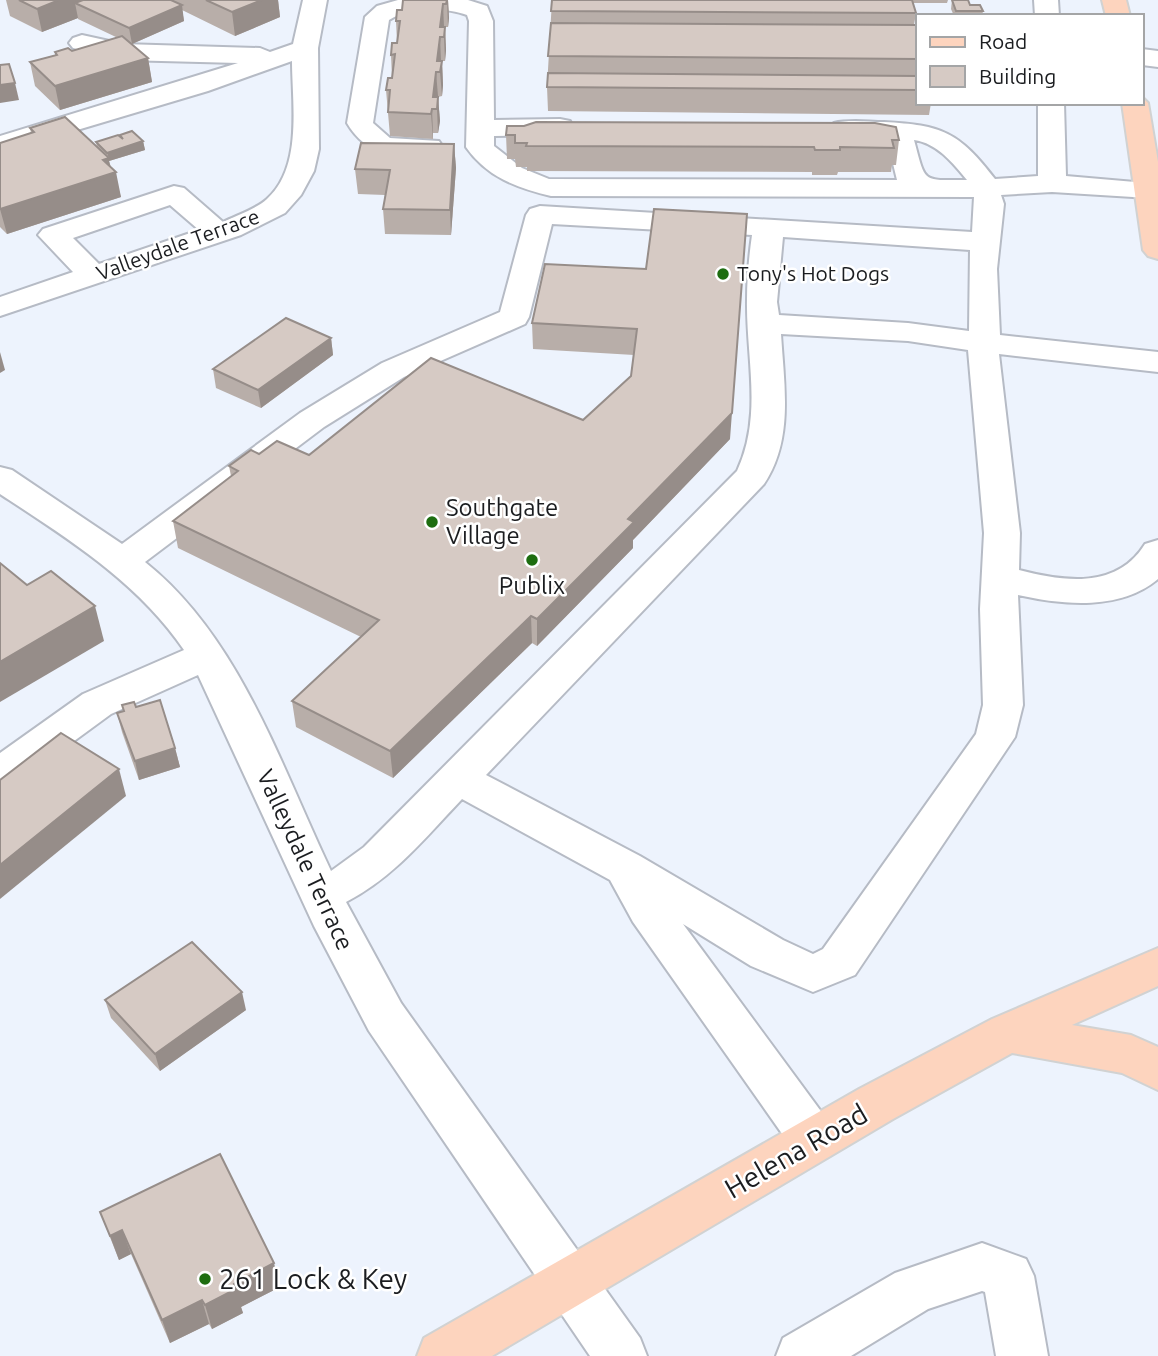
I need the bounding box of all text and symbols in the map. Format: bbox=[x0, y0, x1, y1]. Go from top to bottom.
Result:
legend bbox=[916, 14, 1144, 105]
text: Road bbox=[979, 29, 1027, 53]
text: Building bbox=[979, 64, 1056, 88]
street label: Valleydale Terrace bbox=[93, 203, 262, 285]
place label: Tony's Hot Dogs bbox=[737, 261, 889, 285]
marker: Tony's Hot Dogs bbox=[715, 266, 731, 282]
place label: Southgate Village bbox=[446, 494, 558, 549]
marker: Southgate Village bbox=[424, 514, 440, 530]
marker: Publix bbox=[524, 552, 540, 568]
place label: Publix bbox=[499, 572, 565, 599]
street label: Valleydale Terrace bbox=[252, 765, 359, 954]
street label: Helena Road bbox=[719, 1097, 872, 1204]
place label: 261 Lock & Key bbox=[219, 1263, 407, 1294]
marker: 261 Lock & Key bbox=[197, 1271, 213, 1287]

